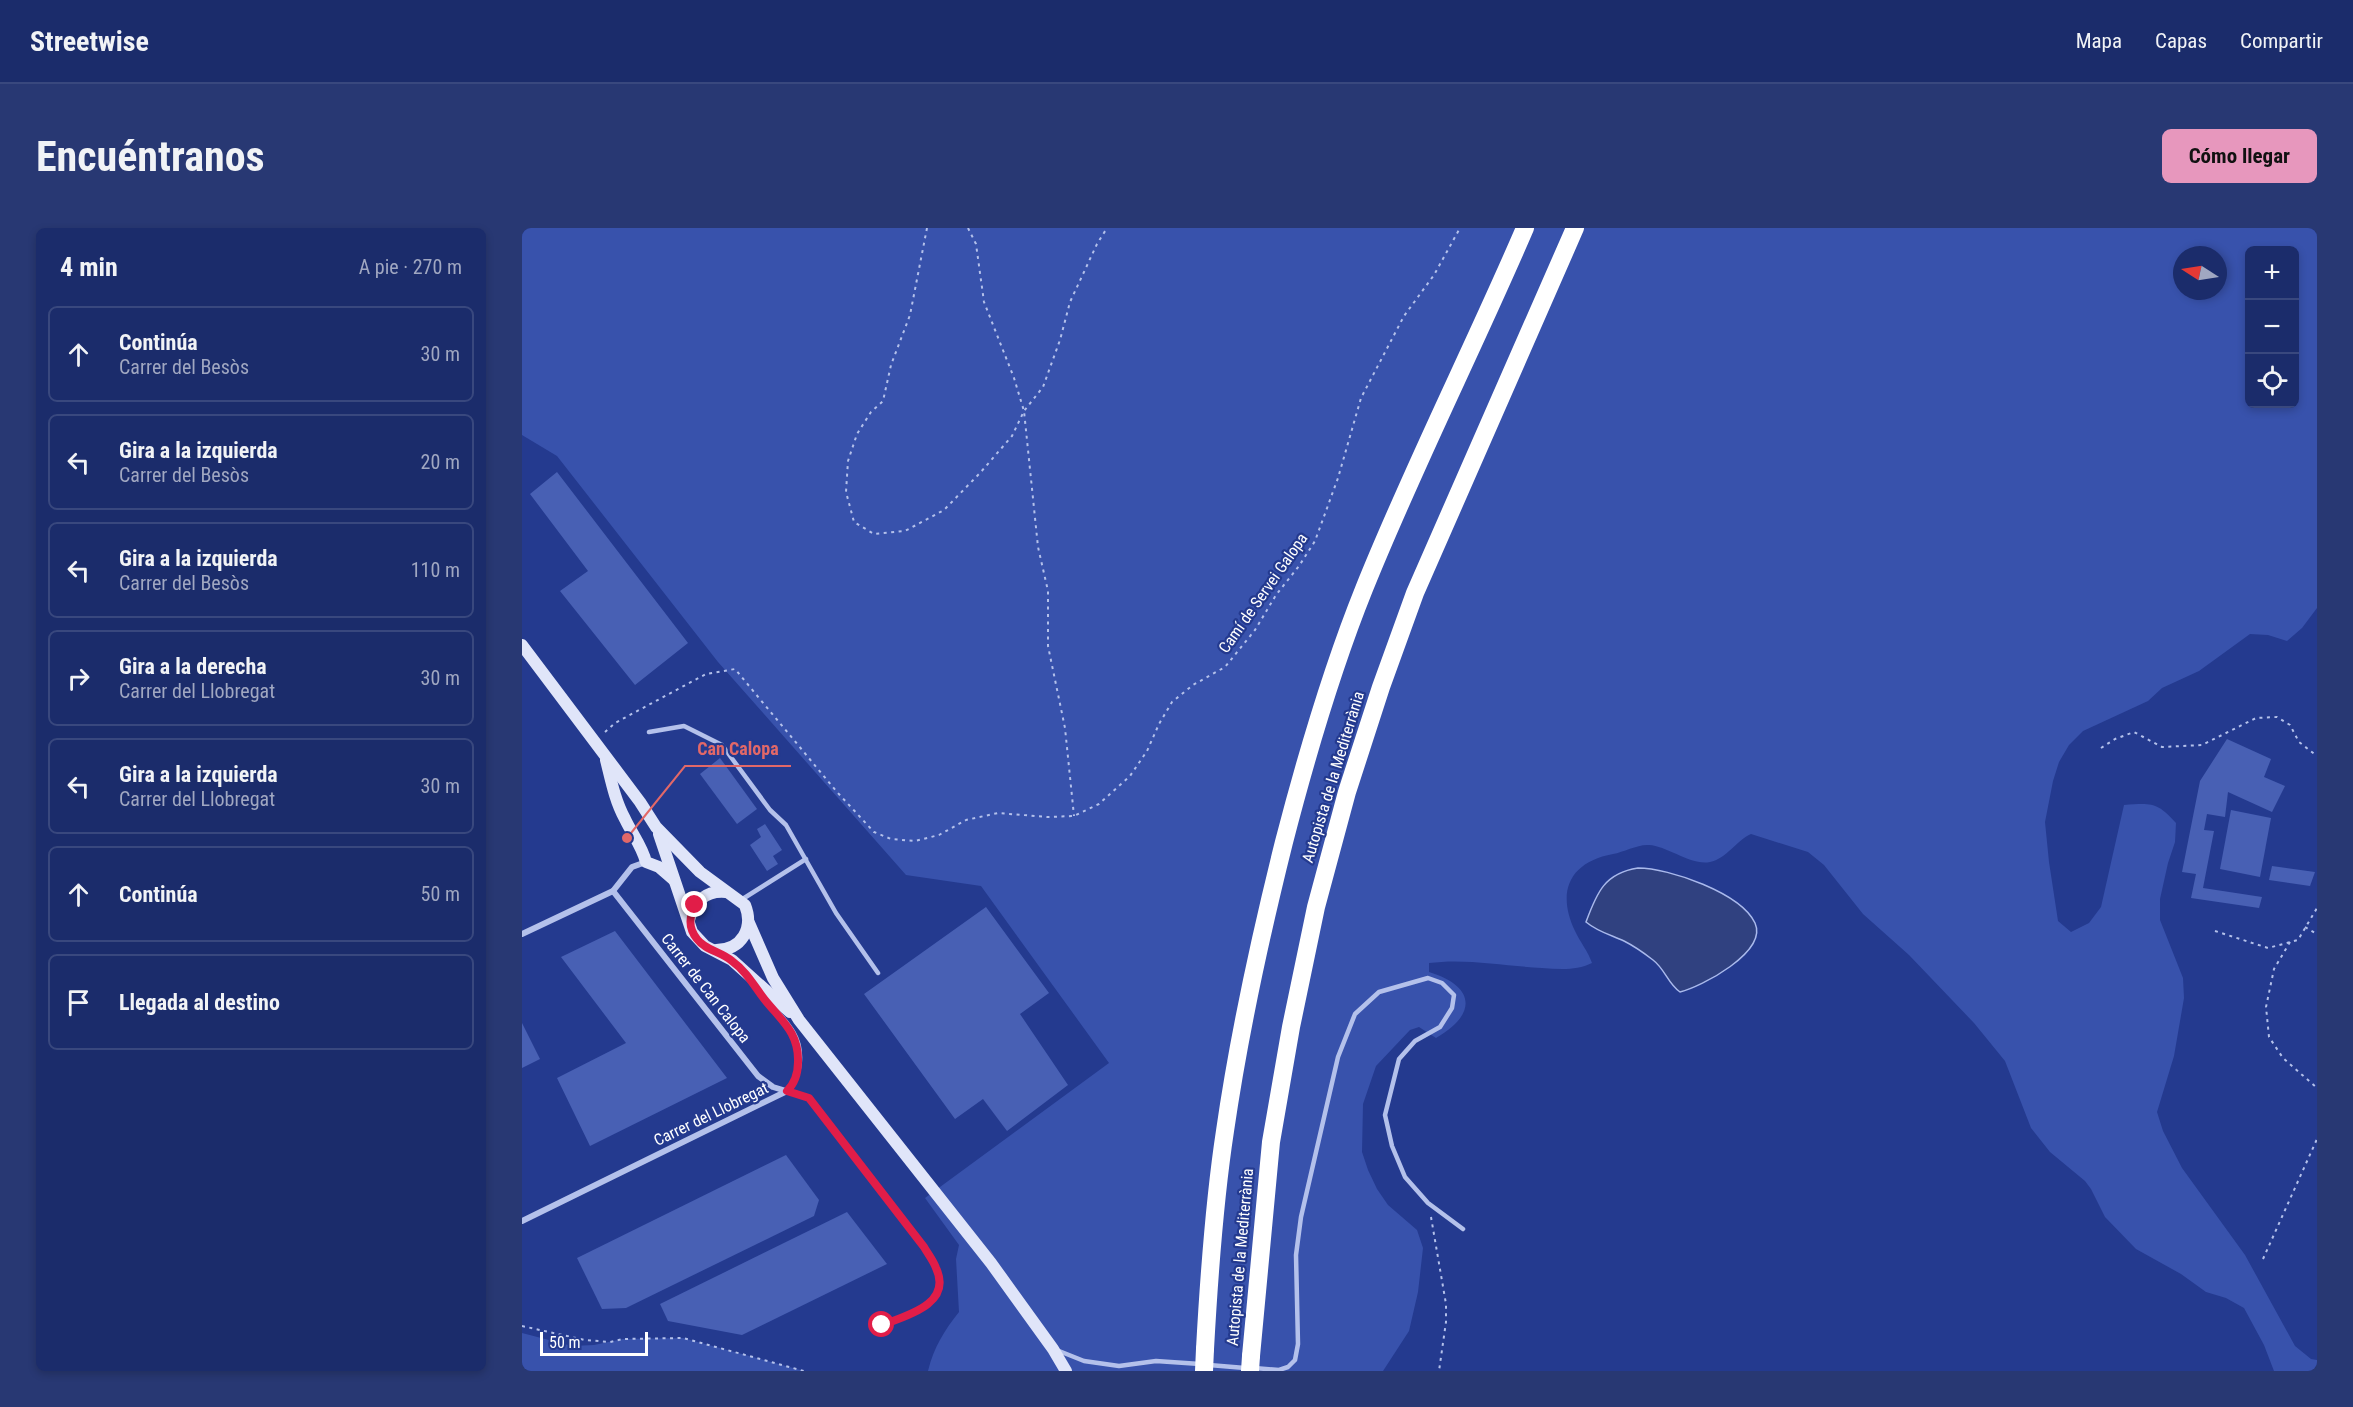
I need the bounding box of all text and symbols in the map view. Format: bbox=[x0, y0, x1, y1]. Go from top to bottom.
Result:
text: Streetwise bbox=[30, 25, 149, 58]
text: Mapa bbox=[2076, 29, 2122, 53]
text: Capas bbox=[2155, 29, 2207, 53]
text: Compartir bbox=[2240, 29, 2323, 53]
button: Cómo llegar bbox=[2162, 129, 2317, 183]
text: Encuéntranos bbox=[36, 132, 265, 181]
north arrow bbox=[2173, 246, 2227, 300]
map controls bbox=[2245, 246, 2299, 408]
button: + bbox=[2245, 246, 2299, 300]
text: 4 min bbox=[60, 252, 118, 282]
text: A pie · 270 m bbox=[359, 255, 462, 279]
button: − bbox=[2245, 300, 2299, 354]
text: Continúa bbox=[119, 330, 198, 355]
icon: ahead bbox=[62, 338, 95, 371]
text: 30 m bbox=[421, 342, 460, 366]
button: locate bbox=[2245, 354, 2299, 408]
text: Carrer del Besòs bbox=[119, 355, 249, 379]
text: Gira a la izquierda bbox=[119, 438, 278, 463]
icon: left bbox=[62, 446, 95, 479]
text: 20 m bbox=[421, 450, 460, 474]
text: Carrer del Besòs bbox=[119, 463, 249, 487]
street label: Camí de Servei Galopa bbox=[1214, 529, 1312, 657]
text: Gira a la izquierda bbox=[119, 546, 278, 571]
icon: left bbox=[62, 554, 95, 587]
text: 110 m bbox=[411, 558, 460, 582]
text: Carrer del Besòs bbox=[119, 571, 249, 595]
text: Gira a la derecha bbox=[119, 654, 267, 679]
icon: right bbox=[62, 662, 95, 695]
text: 30 m bbox=[421, 666, 460, 690]
text: Carrer del Llobregat bbox=[119, 679, 275, 703]
street label: Autopista de la Mediterrània bbox=[1298, 689, 1368, 865]
callout: Can Calopa bbox=[685, 730, 791, 766]
text: Can Calopa bbox=[697, 738, 779, 759]
text: Gira a la izquierda bbox=[119, 762, 278, 787]
icon: left bbox=[62, 770, 95, 803]
text: 30 m bbox=[421, 774, 460, 798]
text: Carrer del Llobregat bbox=[119, 787, 275, 811]
icon: ahead bbox=[62, 878, 95, 911]
text: Continúa bbox=[119, 882, 198, 907]
text: 50 m bbox=[421, 882, 460, 906]
route end bbox=[681, 891, 707, 917]
street label: Carrer de Can Calopa bbox=[657, 929, 755, 1047]
icon: arrive bbox=[62, 986, 95, 1019]
text: Llegada al destino bbox=[119, 990, 280, 1015]
street label: Carrer del Llobregat bbox=[651, 1078, 772, 1150]
street label: Autopista de la Mediterrània bbox=[1223, 1167, 1257, 1347]
route start bbox=[868, 1311, 894, 1337]
scale bar bbox=[540, 1329, 648, 1356]
text: 50 m bbox=[549, 1333, 581, 1352]

